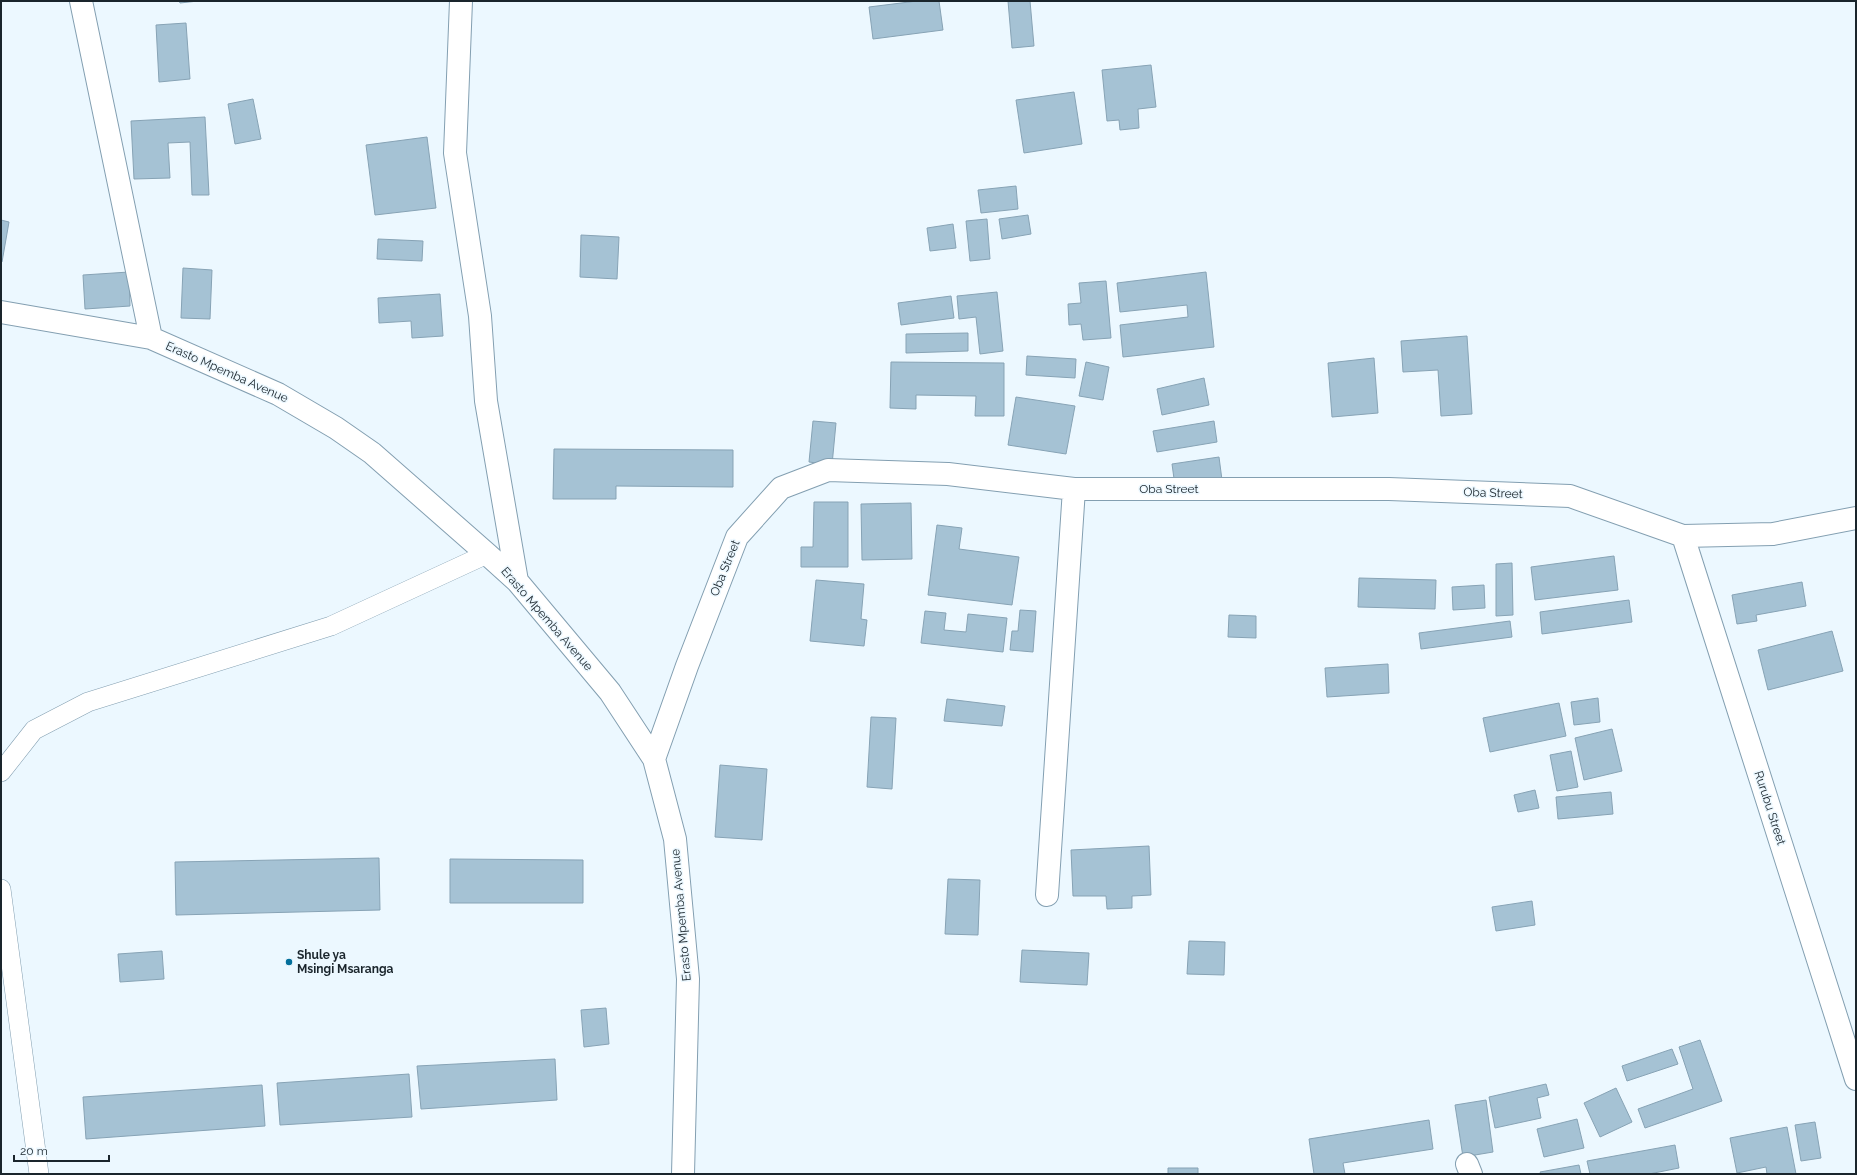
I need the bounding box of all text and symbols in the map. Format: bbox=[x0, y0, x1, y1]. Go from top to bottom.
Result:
street label: Erasto Mpemba Avenue bbox=[164, 339, 290, 405]
street label: Oba Street bbox=[1139, 482, 1199, 496]
street label: Oba Street bbox=[1463, 485, 1523, 501]
street label: Oba Street bbox=[707, 538, 743, 598]
street label: Erasto Mpemba Avenue bbox=[498, 564, 596, 674]
street label: Rurubu Street bbox=[1751, 769, 1789, 847]
street label: Erasto Mpemba Avenue bbox=[668, 848, 694, 982]
place label: Shule ya Msingi Msaranga bbox=[297, 948, 394, 976]
marker: Shule ya Msingi Msaranga bbox=[284, 957, 294, 967]
scale bar bbox=[14, 1137, 109, 1163]
text: 20 m bbox=[20, 1144, 48, 1158]

